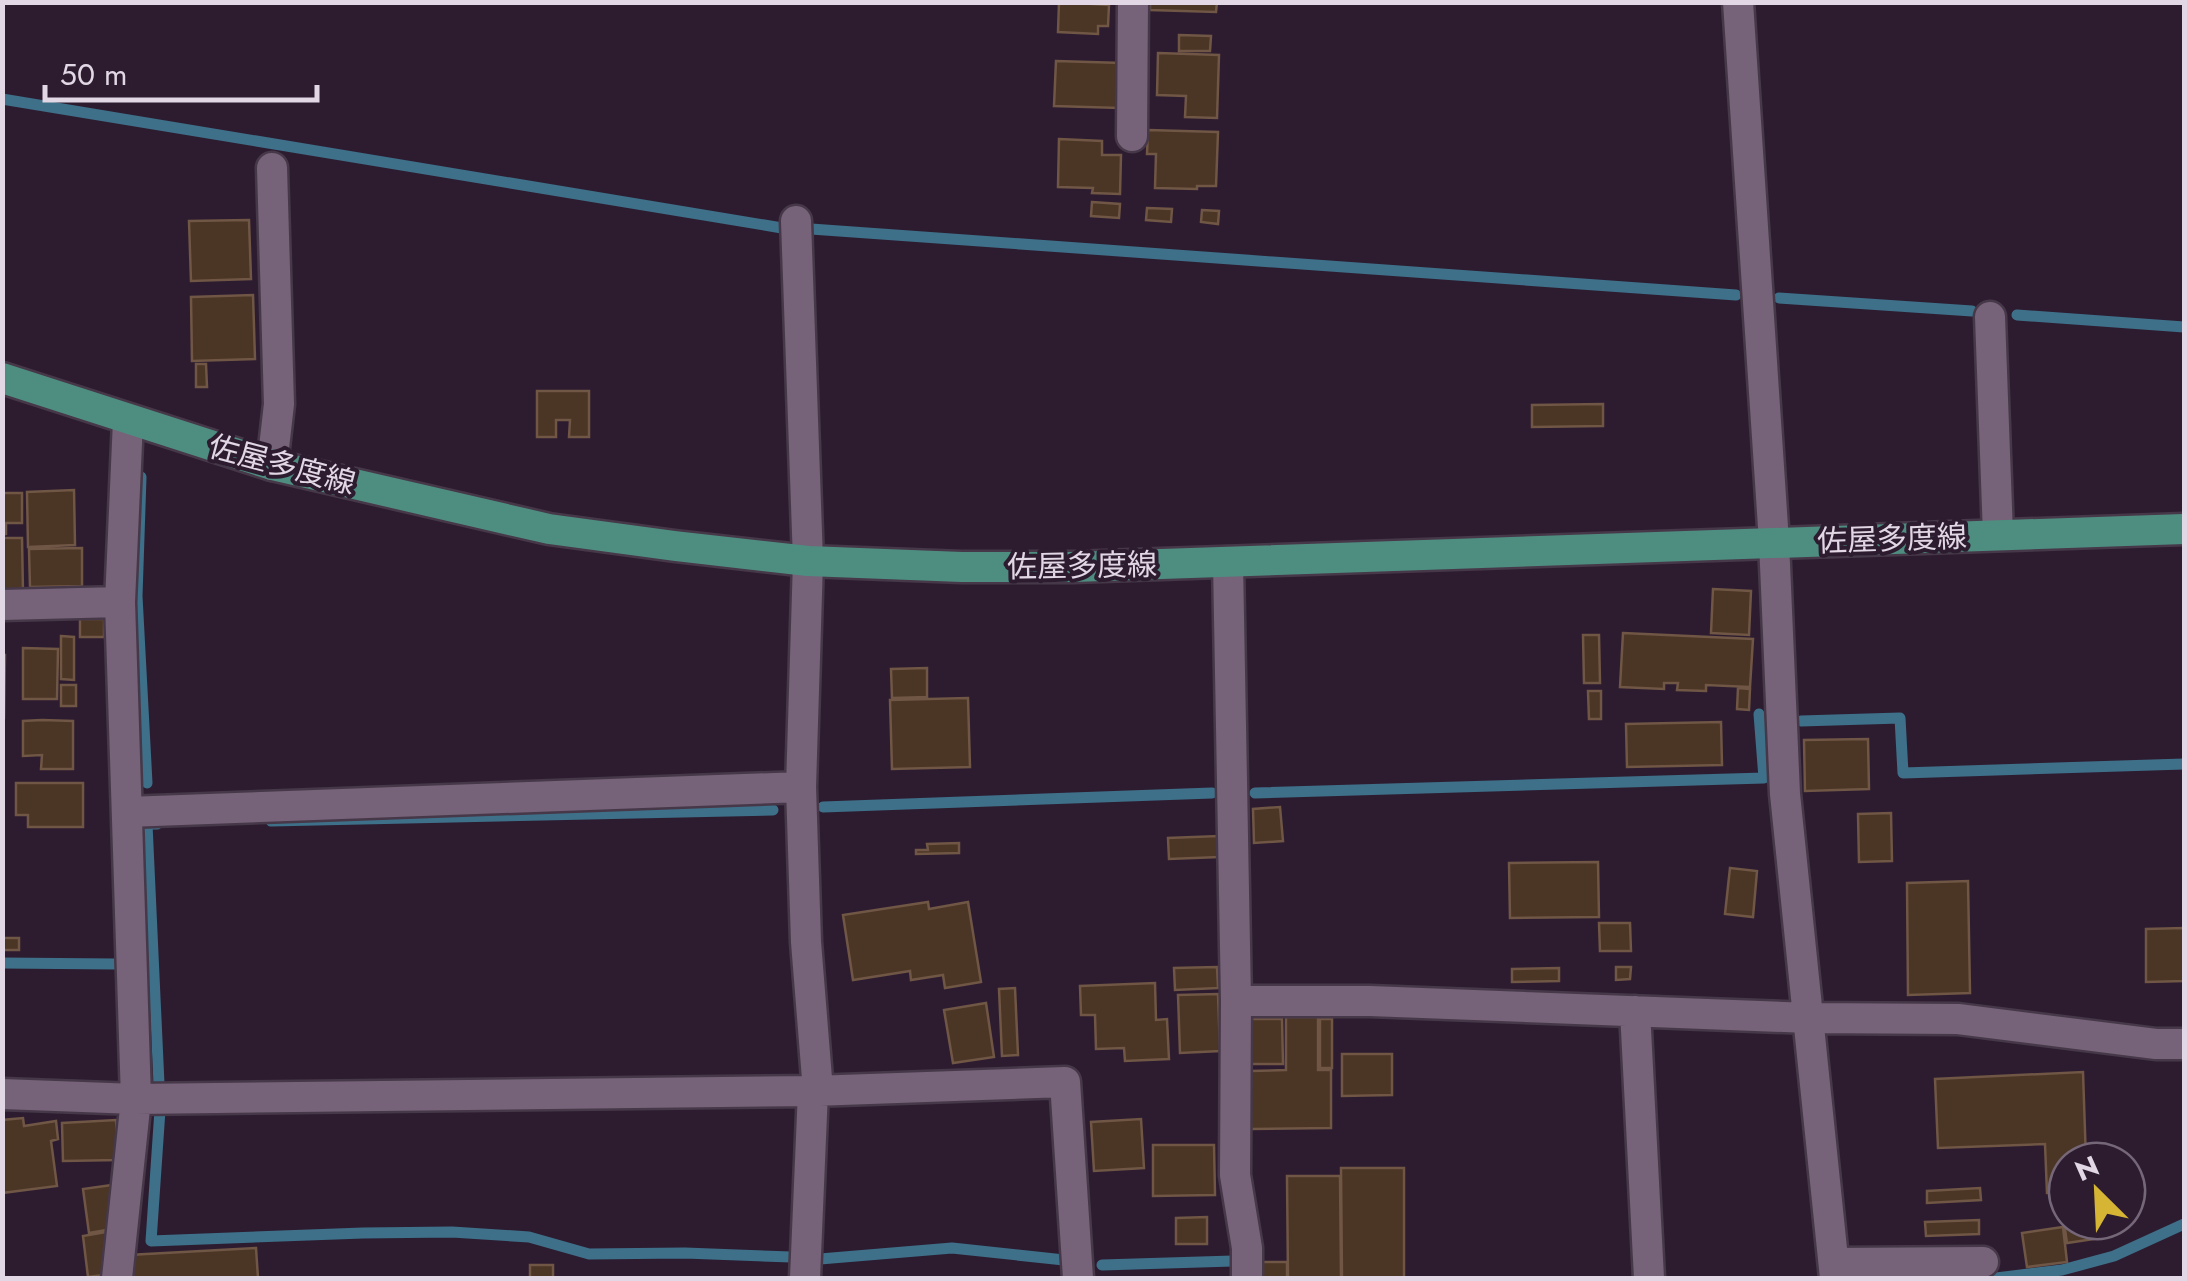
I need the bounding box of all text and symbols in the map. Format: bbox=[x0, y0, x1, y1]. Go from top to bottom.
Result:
scale bar bbox=[45, 40, 318, 102]
text: 50 m bbox=[60, 53, 127, 96]
street label: 佐屋多度線 bbox=[204, 424, 360, 505]
street label: 佐屋多度線 bbox=[1816, 514, 1968, 563]
street label: 佐屋多度線 bbox=[1007, 543, 1157, 588]
north arrow bbox=[2047, 1141, 2147, 1241]
text: N bbox=[2069, 1145, 2106, 1192]

